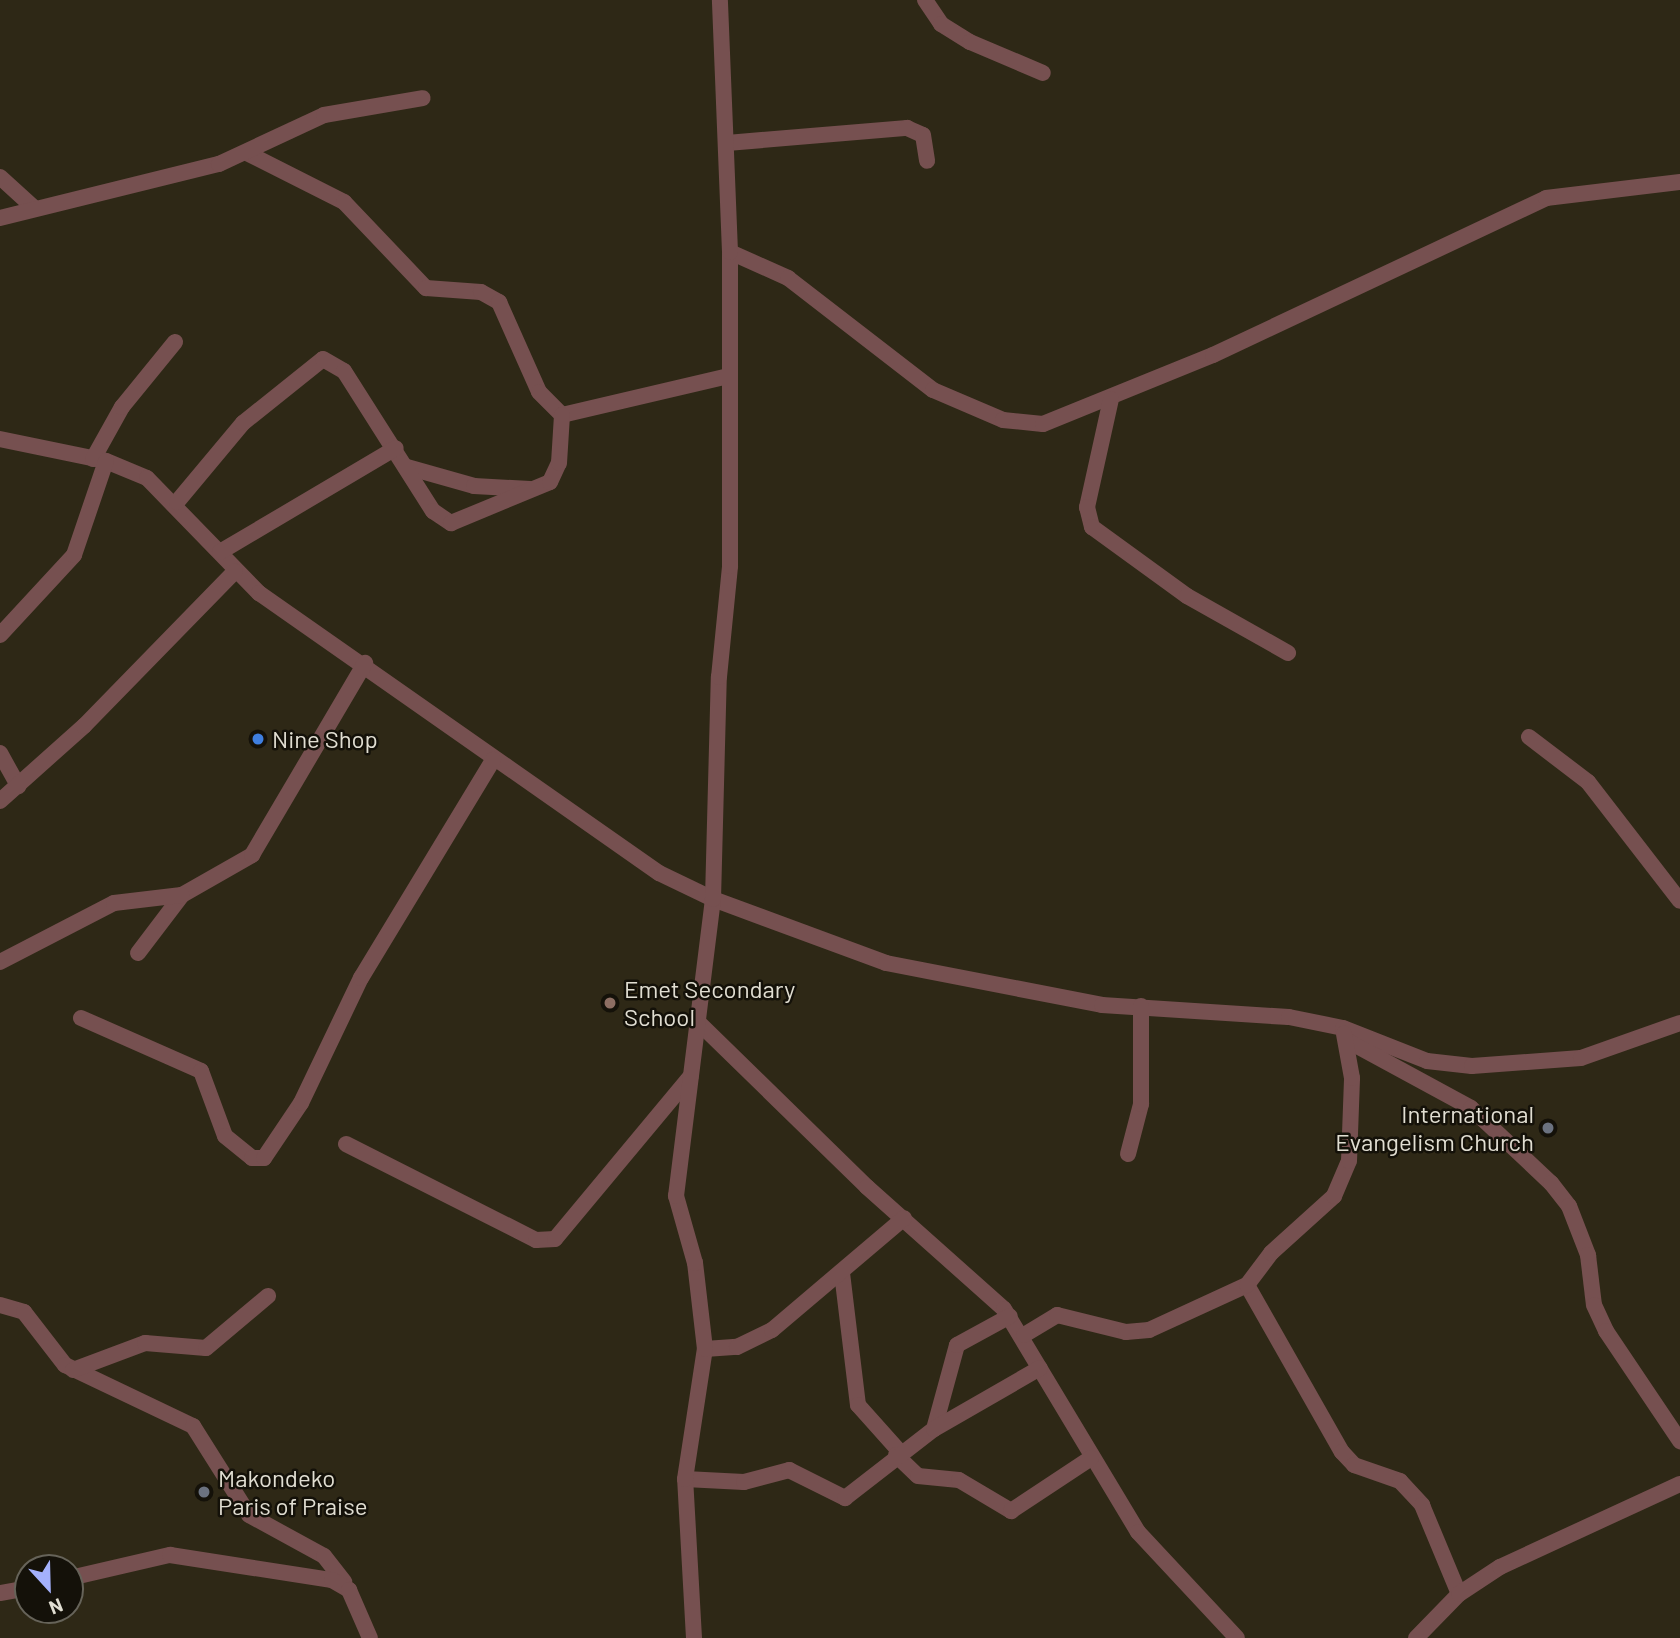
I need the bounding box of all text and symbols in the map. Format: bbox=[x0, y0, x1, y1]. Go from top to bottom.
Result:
place label: Nine Shop bbox=[272, 725, 378, 753]
marker: Nine Shop bbox=[250, 731, 266, 747]
place label: Emet Secondary School bbox=[624, 975, 795, 1031]
marker: Emet Secondary School bbox=[602, 995, 618, 1011]
place label: International Evangelism Church bbox=[1335, 1100, 1534, 1156]
marker: International Evangelism Church bbox=[1540, 1120, 1556, 1136]
place label: Makondeko Paris of Praise bbox=[218, 1464, 367, 1520]
marker: Makondeko Paris of Praise bbox=[196, 1484, 212, 1500]
north arrow bbox=[14, 1554, 84, 1624]
text: N bbox=[46, 1594, 66, 1620]

